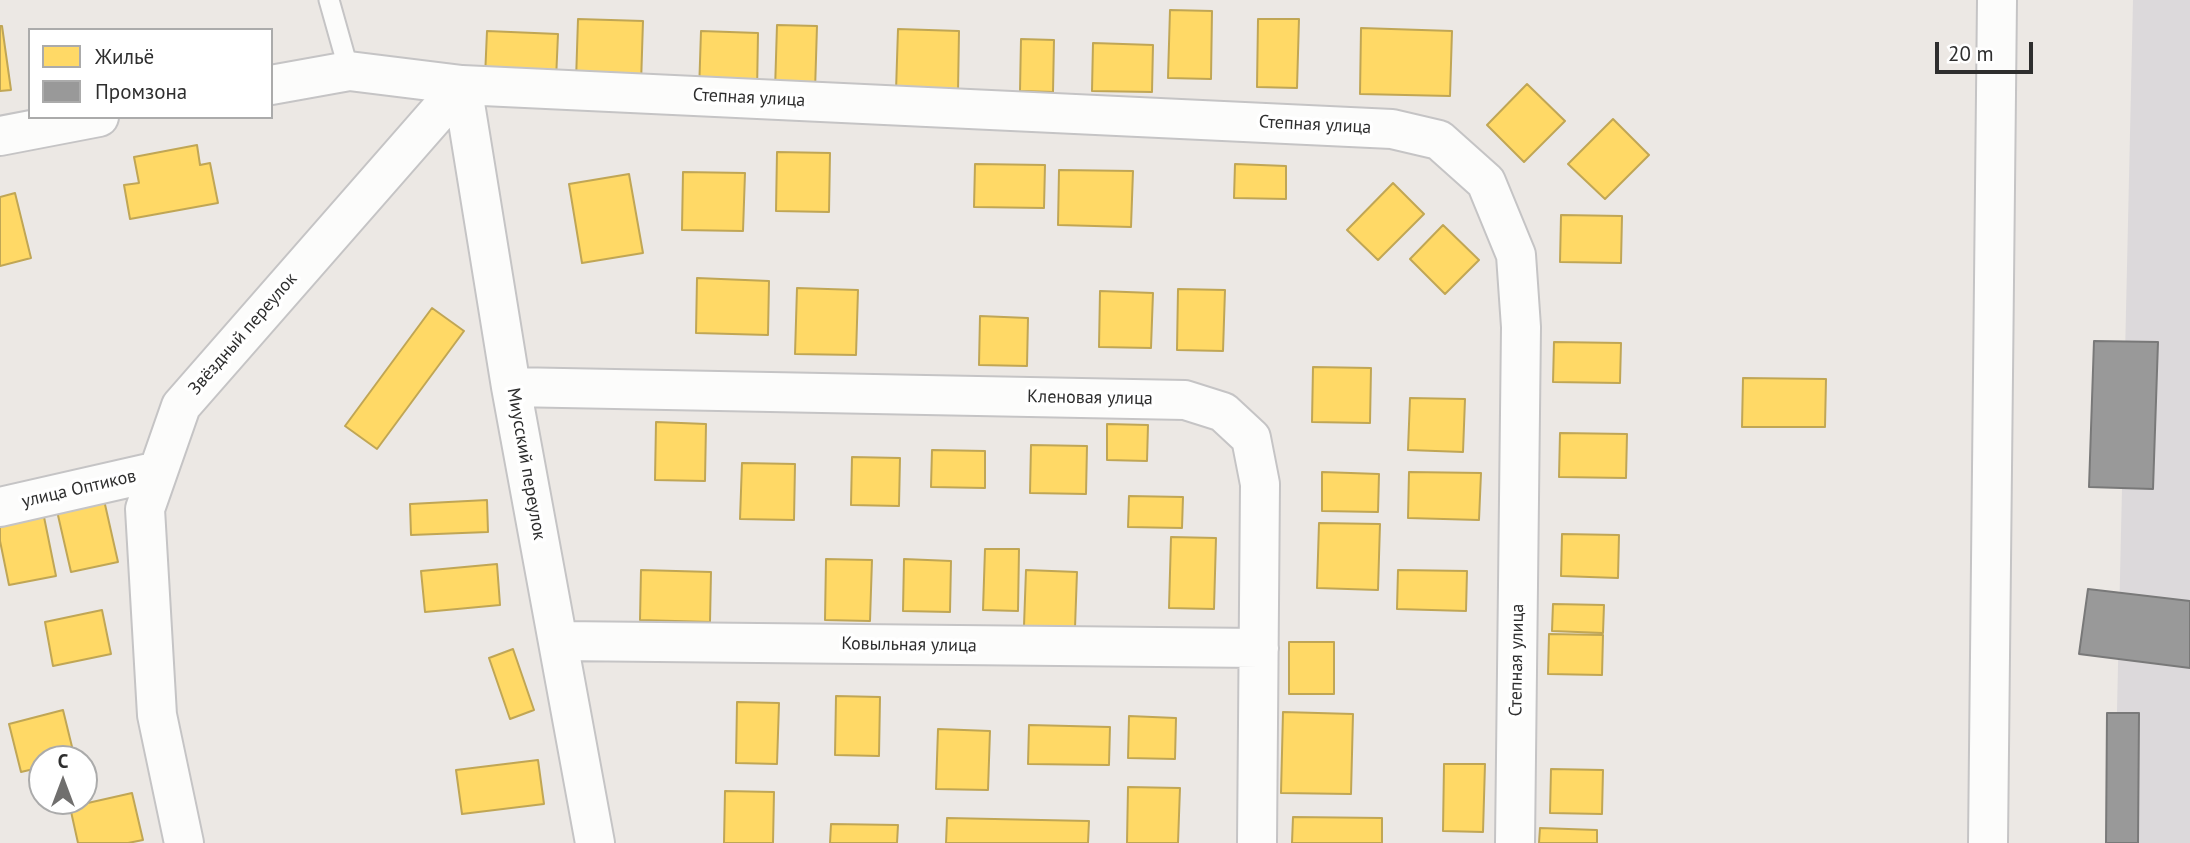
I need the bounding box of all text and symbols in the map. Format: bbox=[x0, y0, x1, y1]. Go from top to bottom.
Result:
legend bbox=[28, 28, 273, 119]
scale bar bbox=[1938, 28, 2036, 72]
text: 20 m bbox=[1948, 40, 1994, 67]
text: Жильё bbox=[95, 43, 154, 70]
text: Промзона bbox=[95, 78, 187, 105]
street label: Степная улица bbox=[692, 84, 806, 112]
street label: Степная улица bbox=[1258, 111, 1372, 139]
street label: Звёздный переулок bbox=[184, 269, 302, 399]
street label: Миусский переулок bbox=[502, 386, 550, 542]
street label: Кленовая улица bbox=[1027, 386, 1153, 410]
street label: улица Оптиков bbox=[20, 465, 138, 513]
street label: Степная улица bbox=[1505, 604, 1529, 716]
street label: Ковыльная улица bbox=[841, 633, 977, 657]
north arrow bbox=[28, 745, 98, 815]
text: С bbox=[58, 749, 68, 773]

